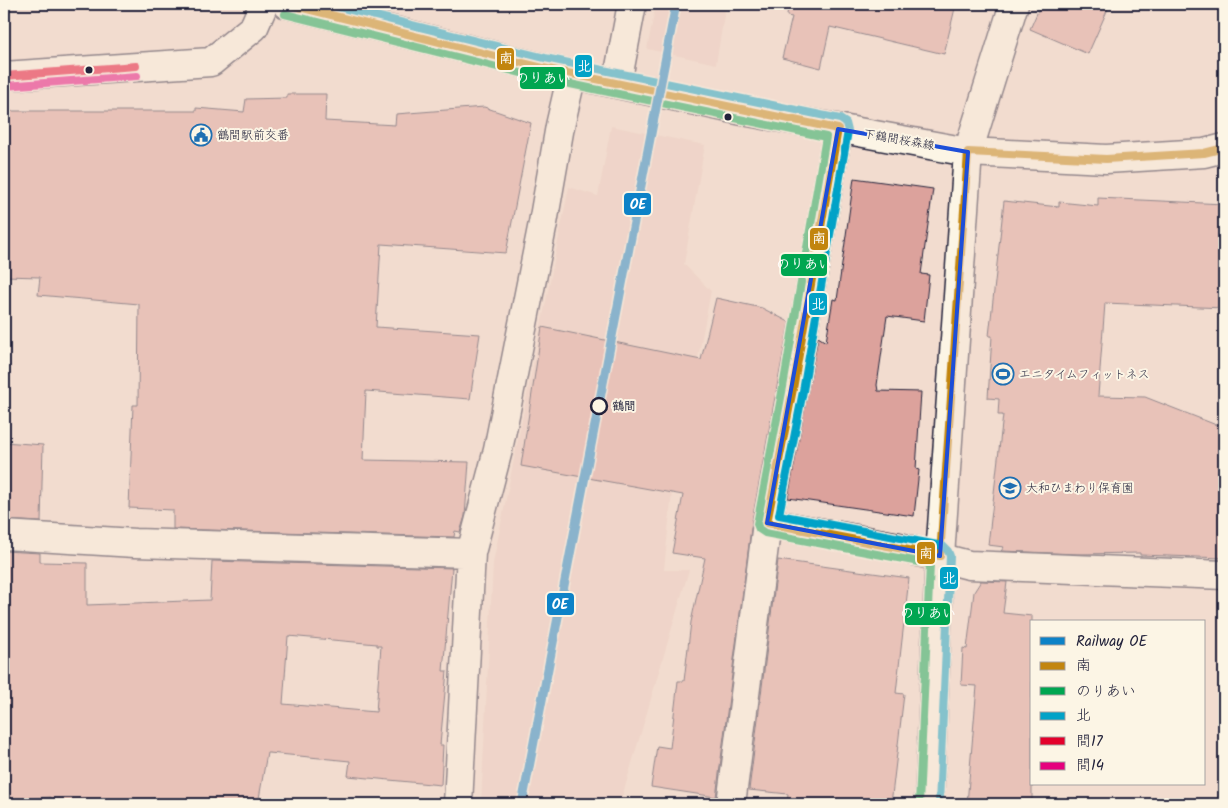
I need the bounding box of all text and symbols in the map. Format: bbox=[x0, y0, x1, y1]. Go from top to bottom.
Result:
line badge: 南 bbox=[496, 47, 515, 71]
text: 南 bbox=[499, 48, 513, 70]
line badge: 北 bbox=[574, 54, 593, 78]
text: 北 bbox=[577, 56, 591, 78]
unlabelled marker bbox=[84, 65, 94, 75]
line badge: のりあい bbox=[519, 66, 566, 90]
text: のりあい bbox=[515, 68, 571, 90]
unlabelled marker bbox=[723, 112, 733, 122]
public building icon: 鶴間駅前交番 bbox=[189, 123, 213, 147]
street label: 下鶴間桜森線 bbox=[862, 124, 936, 156]
place label: 鶴間駅前交番 bbox=[217, 126, 289, 145]
line badge: OE bbox=[623, 192, 652, 216]
text: OE bbox=[630, 194, 647, 216]
line badge: 南 bbox=[809, 227, 829, 251]
text: 南 bbox=[812, 228, 826, 250]
line badge: のりあい bbox=[780, 253, 828, 277]
text: のりあい bbox=[776, 254, 832, 276]
line badge: 北 bbox=[808, 292, 828, 316]
text: 北 bbox=[811, 294, 825, 316]
sports icon: エニタイムフィットネス bbox=[991, 362, 1015, 386]
place label: エニタイムフィットネス bbox=[1019, 365, 1150, 384]
marker: 鶴間 bbox=[590, 397, 608, 415]
place label: 鶴間 bbox=[612, 397, 636, 416]
school or university icon: 大和ひまわり保育園 bbox=[998, 476, 1022, 500]
place label: 大和ひまわり保育園 bbox=[1026, 479, 1134, 498]
line badge: 南 bbox=[916, 541, 936, 565]
text: 南 bbox=[919, 543, 933, 565]
line badge: 北 bbox=[939, 566, 959, 590]
text: 北 bbox=[942, 568, 956, 590]
line badge: OE bbox=[546, 592, 575, 616]
text: OE bbox=[552, 594, 569, 616]
line badge: のりあい bbox=[904, 602, 951, 626]
text: のりあい bbox=[900, 603, 956, 625]
legend bbox=[1030, 620, 1206, 786]
text: Railway OE bbox=[1076, 630, 1148, 654]
text: 南 bbox=[1076, 654, 1091, 678]
text: のりあい bbox=[1076, 680, 1136, 704]
text: 北 bbox=[1076, 704, 1091, 728]
text: 間17 bbox=[1076, 730, 1104, 754]
text: 間14 bbox=[1076, 754, 1104, 778]

